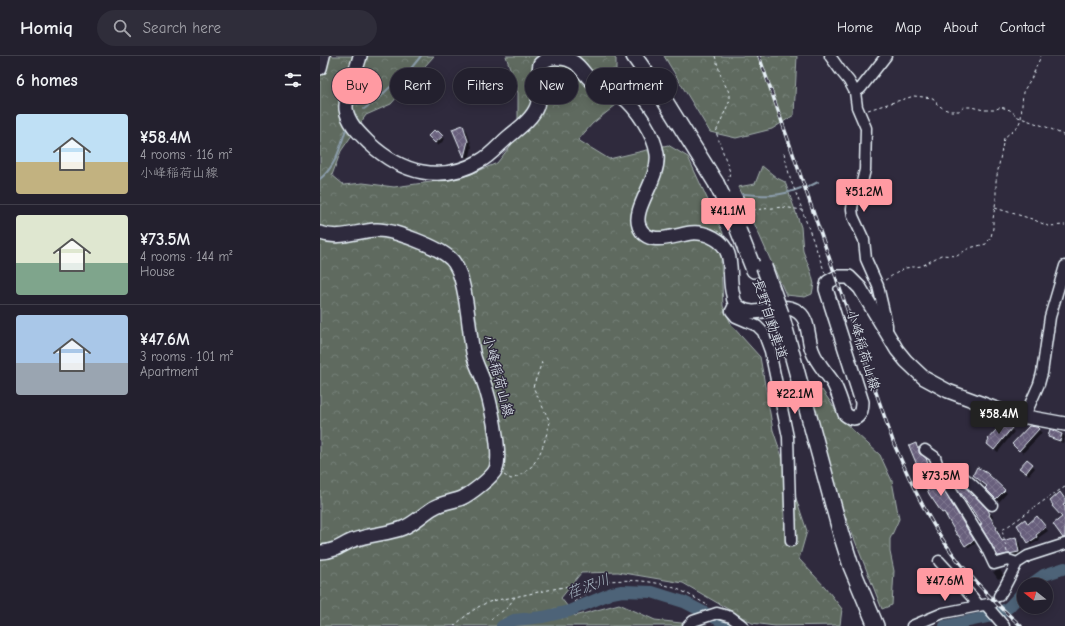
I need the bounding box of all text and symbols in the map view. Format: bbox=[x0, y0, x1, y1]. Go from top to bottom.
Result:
search box bbox=[97, 10, 377, 46]
text: Homiq bbox=[20, 17, 73, 39]
icon: search bbox=[111, 17, 133, 39]
text: Search here bbox=[143, 19, 221, 37]
text: Home bbox=[837, 19, 873, 36]
text: Map bbox=[895, 19, 921, 36]
text: About bbox=[943, 19, 978, 36]
text: Contact bbox=[1000, 19, 1045, 36]
chip: Buy bbox=[332, 68, 382, 104]
chip: Rent bbox=[390, 68, 445, 104]
chip: Filters bbox=[453, 68, 517, 104]
chip: New bbox=[525, 68, 578, 104]
chip: Apartment bbox=[586, 68, 677, 104]
icon: filters bbox=[282, 69, 304, 91]
text: 6 homes bbox=[16, 71, 78, 90]
text: ¥58.4M bbox=[140, 128, 191, 147]
icon: home bbox=[48, 130, 96, 178]
text: 4 rooms · 116 m² bbox=[140, 147, 232, 162]
text: 小峰稲荷山線 bbox=[140, 165, 218, 180]
pin: ¥51.2M bbox=[831, 179, 897, 213]
text: ¥51.2M bbox=[845, 184, 883, 199]
pin: ¥41.1M bbox=[695, 198, 761, 232]
text: ¥41.1M bbox=[710, 203, 746, 218]
text: ¥73.5M bbox=[140, 230, 190, 249]
icon: home bbox=[48, 231, 96, 279]
text: 4 rooms · 144 m² bbox=[140, 249, 233, 264]
text: House bbox=[140, 264, 175, 279]
street label: 長野自動車道 bbox=[749, 276, 791, 362]
street label: 小峰稲荷山線 bbox=[843, 307, 883, 393]
text: ¥47.6M bbox=[140, 330, 190, 349]
icon: home bbox=[48, 331, 96, 379]
street label: 小峰稲荷山線 bbox=[479, 333, 517, 419]
text: 3 rooms · 101 m² bbox=[140, 349, 233, 364]
text: Apartment bbox=[140, 364, 198, 379]
pin: ¥22.1M bbox=[762, 381, 828, 415]
text: ¥22.1M bbox=[776, 386, 814, 401]
pin: ¥58.4M bbox=[966, 401, 1032, 435]
text: ¥58.4M bbox=[980, 406, 1018, 421]
pin: ¥73.5M bbox=[908, 463, 974, 497]
text: ¥73.5M bbox=[922, 468, 960, 483]
pin: ¥47.6M bbox=[912, 568, 978, 602]
water label: 荏沢川 bbox=[564, 570, 612, 602]
text: ¥47.6M bbox=[926, 573, 964, 588]
north arrow bbox=[1017, 578, 1053, 614]
map controls bbox=[1017, 578, 1053, 614]

